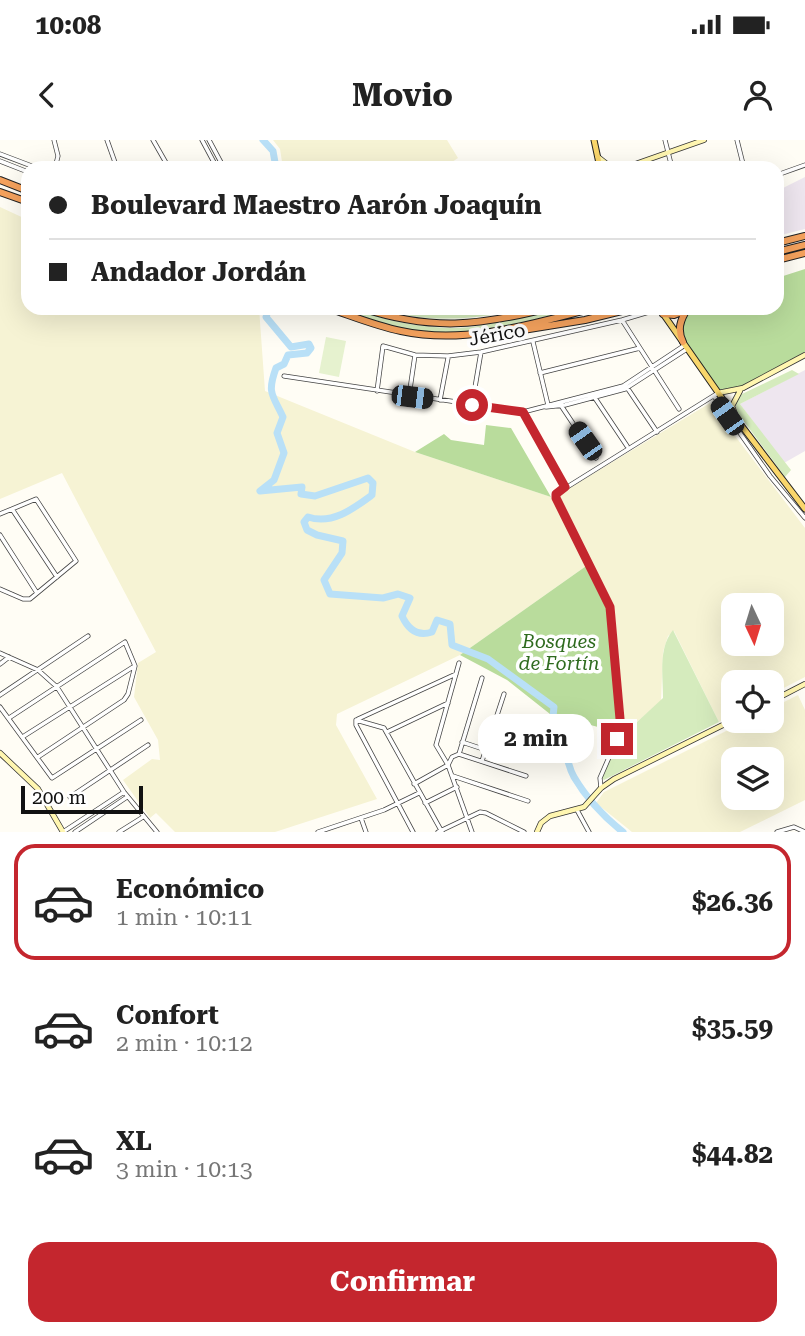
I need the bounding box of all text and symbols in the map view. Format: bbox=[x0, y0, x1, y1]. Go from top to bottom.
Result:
text: 10:08 bbox=[35, 10, 101, 40]
icon: back bbox=[28, 76, 66, 114]
text: Movio bbox=[352, 76, 453, 114]
icon: person bbox=[739, 76, 777, 114]
text: Boulevard Maestro Aarón Joaquín bbox=[91, 190, 542, 220]
text: Andador Jordán bbox=[91, 257, 306, 287]
street label: Jérico bbox=[467, 318, 527, 351]
car bbox=[390, 384, 435, 410]
route start bbox=[456, 389, 488, 421]
car bbox=[707, 393, 748, 439]
car bbox=[565, 418, 606, 464]
north arrow bbox=[721, 593, 784, 656]
map controls bbox=[721, 593, 784, 810]
park label: Bosques de Fortín bbox=[519, 630, 600, 675]
button: locate bbox=[721, 670, 784, 733]
callout: 2 min bbox=[477, 714, 592, 764]
route end bbox=[601, 723, 633, 755]
text: 2 min bbox=[504, 725, 568, 752]
button: layers bbox=[721, 747, 784, 810]
scale bar bbox=[21, 783, 144, 815]
text: 200 m bbox=[32, 786, 86, 809]
icon: car bbox=[32, 871, 95, 934]
text: Económico bbox=[116, 874, 264, 904]
text: $26.36 bbox=[692, 887, 773, 917]
text: 1 min · 10:11 bbox=[116, 904, 253, 931]
icon: car bbox=[32, 997, 95, 1060]
text: Confort bbox=[116, 1000, 219, 1030]
text: $35.59 bbox=[692, 1013, 773, 1043]
text: 2 min · 10:12 bbox=[116, 1030, 253, 1057]
icon: car bbox=[32, 1123, 95, 1186]
text: XL bbox=[116, 1126, 152, 1156]
text: $44.82 bbox=[692, 1139, 773, 1169]
text: 3 min · 10:13 bbox=[116, 1156, 253, 1183]
button: Confirmar bbox=[28, 1242, 777, 1322]

